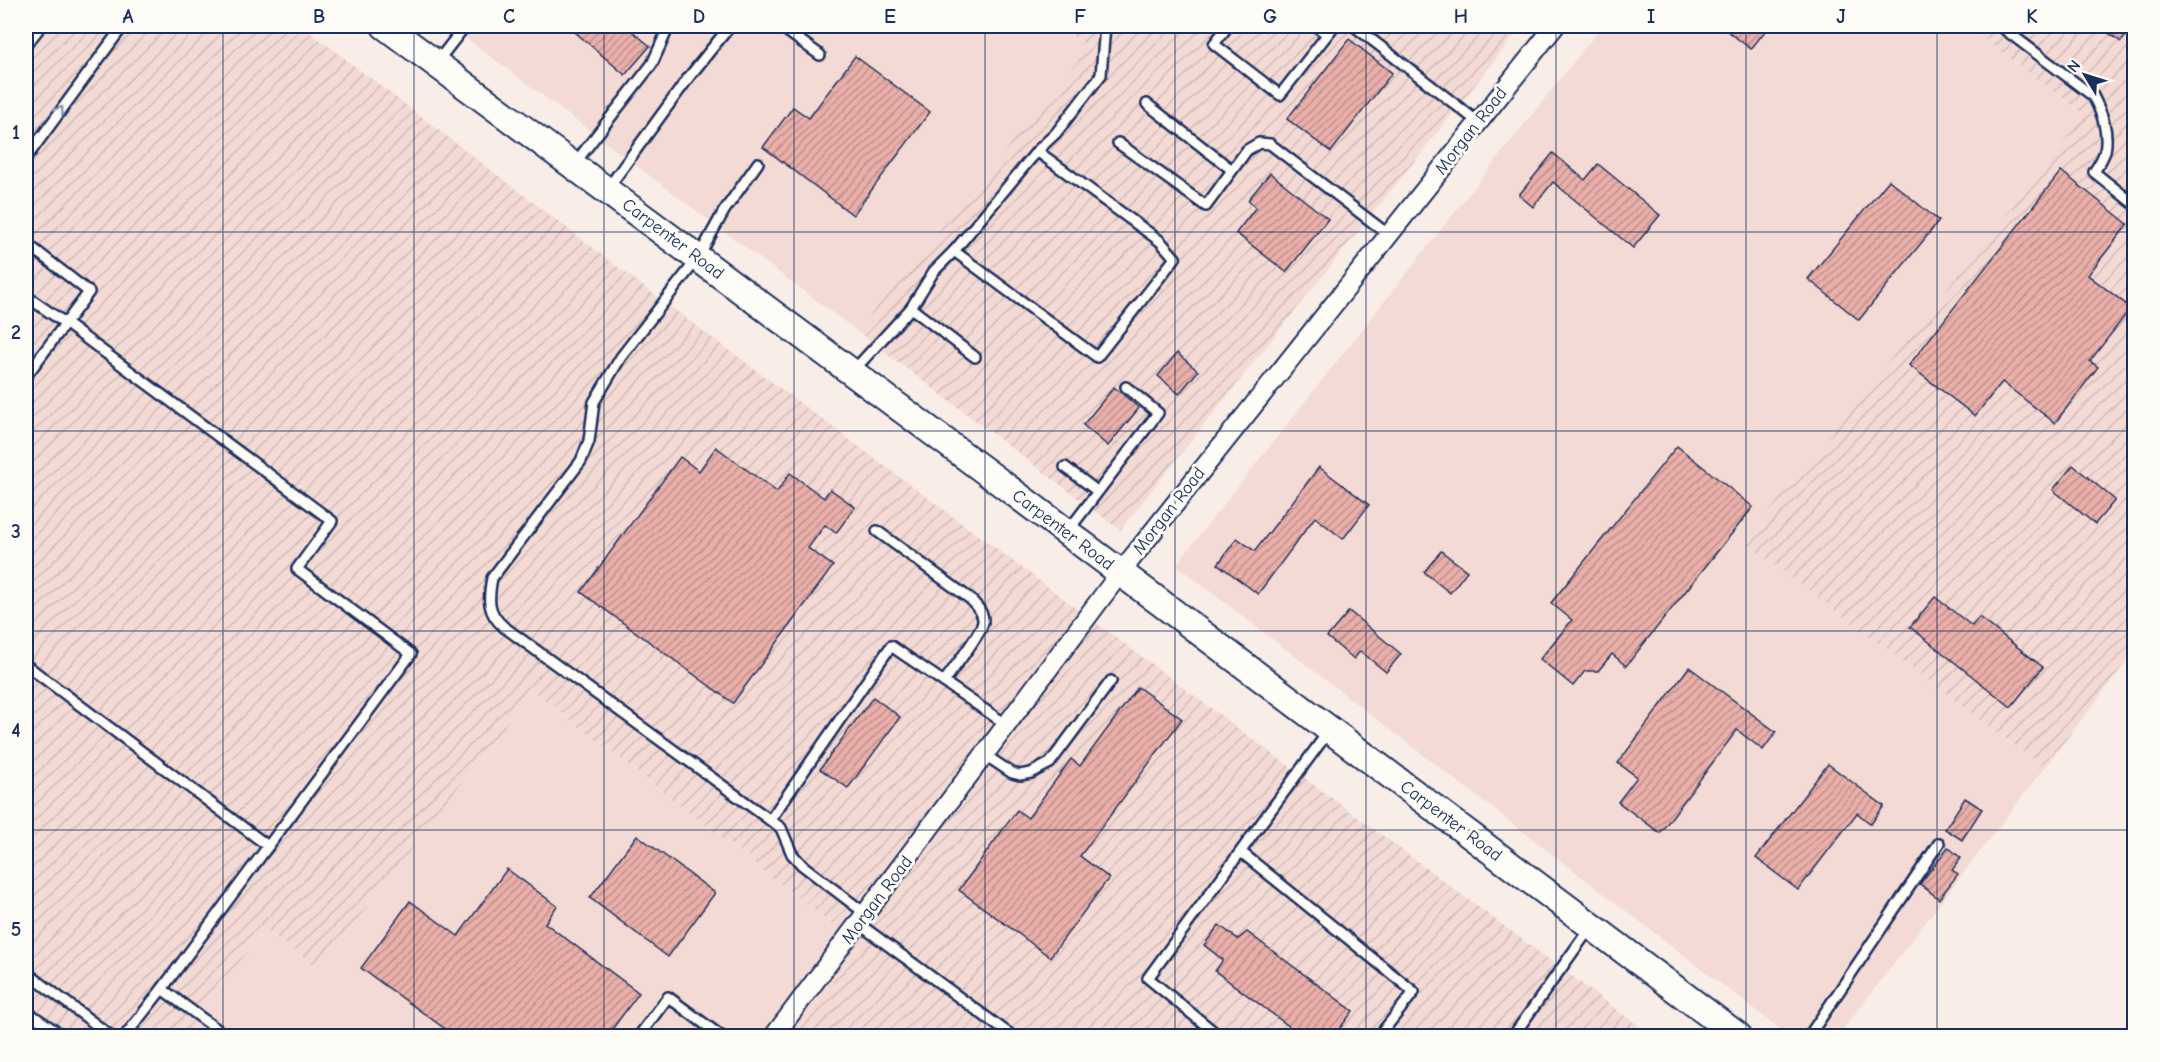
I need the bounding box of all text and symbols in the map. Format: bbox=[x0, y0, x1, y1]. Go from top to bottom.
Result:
text: A bbox=[122, 5, 134, 28]
text: B bbox=[313, 5, 325, 28]
text: C bbox=[503, 5, 515, 28]
text: D bbox=[693, 5, 705, 28]
text: E bbox=[884, 5, 896, 28]
text: F bbox=[1074, 5, 1086, 28]
text: G bbox=[1263, 5, 1277, 28]
text: H bbox=[1454, 5, 1468, 28]
text: I bbox=[1647, 5, 1655, 28]
text: J bbox=[1836, 5, 1846, 28]
text: K bbox=[2026, 5, 2038, 28]
north arrow bbox=[2055, 45, 2115, 105]
text: N bbox=[2064, 57, 2084, 76]
street label: Morgan Road bbox=[1430, 83, 1512, 179]
one-way arrow bbox=[53, 106, 64, 117]
text: 1 bbox=[12, 121, 20, 144]
street label: Carpenter Road bbox=[618, 194, 728, 284]
text: 2 bbox=[11, 321, 21, 344]
street label: Morgan Road bbox=[1128, 463, 1210, 559]
street label: Carpenter Road bbox=[1008, 485, 1118, 575]
text: 3 bbox=[11, 520, 21, 543]
text: 4 bbox=[11, 719, 21, 742]
street label: Carpenter Road bbox=[1396, 776, 1506, 866]
street label: Morgan Road bbox=[837, 852, 917, 948]
text: 5 bbox=[11, 918, 21, 941]

